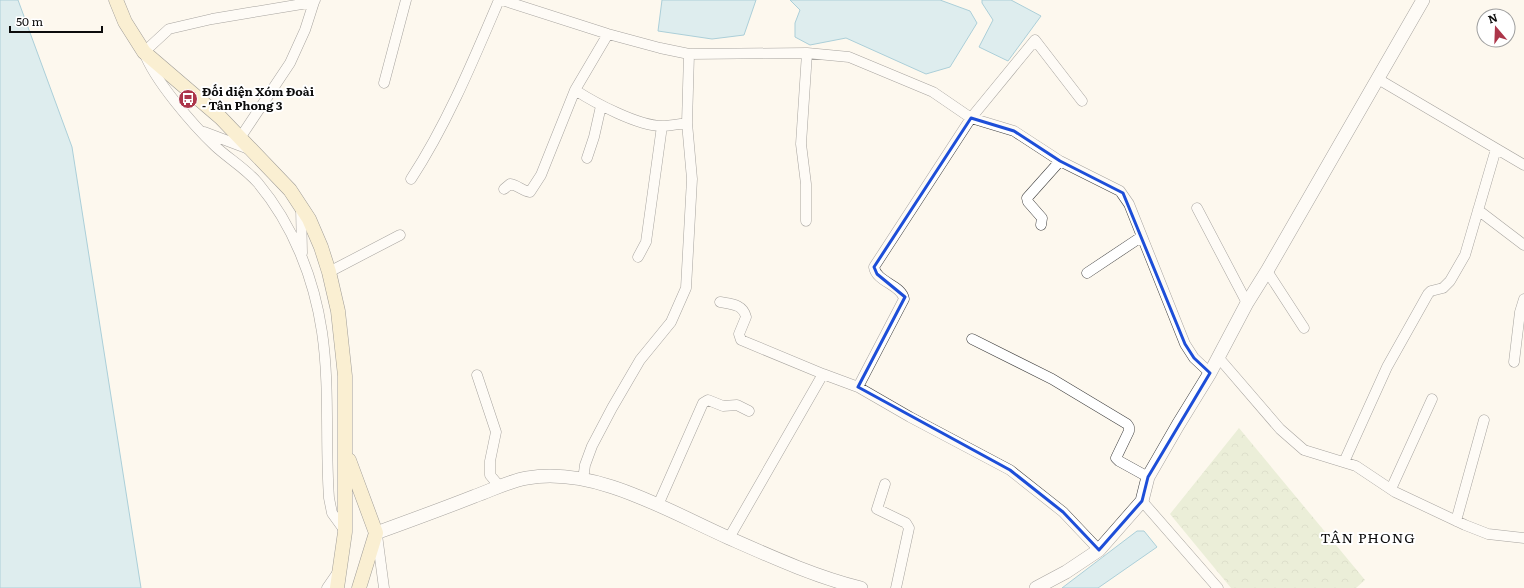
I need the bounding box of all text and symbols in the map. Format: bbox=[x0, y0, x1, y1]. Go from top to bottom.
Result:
scale bar bbox=[10, 8, 102, 34]
north arrow bbox=[1476, 8, 1516, 48]
text: N bbox=[1485, 9, 1499, 27]
text: 50 m bbox=[16, 12, 43, 30]
place label: Đối diện Xóm Đoài - Tân Phong 3 bbox=[202, 82, 315, 114]
bus stop icon: Đối diện Xóm Đoài - Tân Phong 3 bbox=[177, 88, 199, 110]
district label: TÂN PHONG bbox=[1320, 527, 1416, 547]

